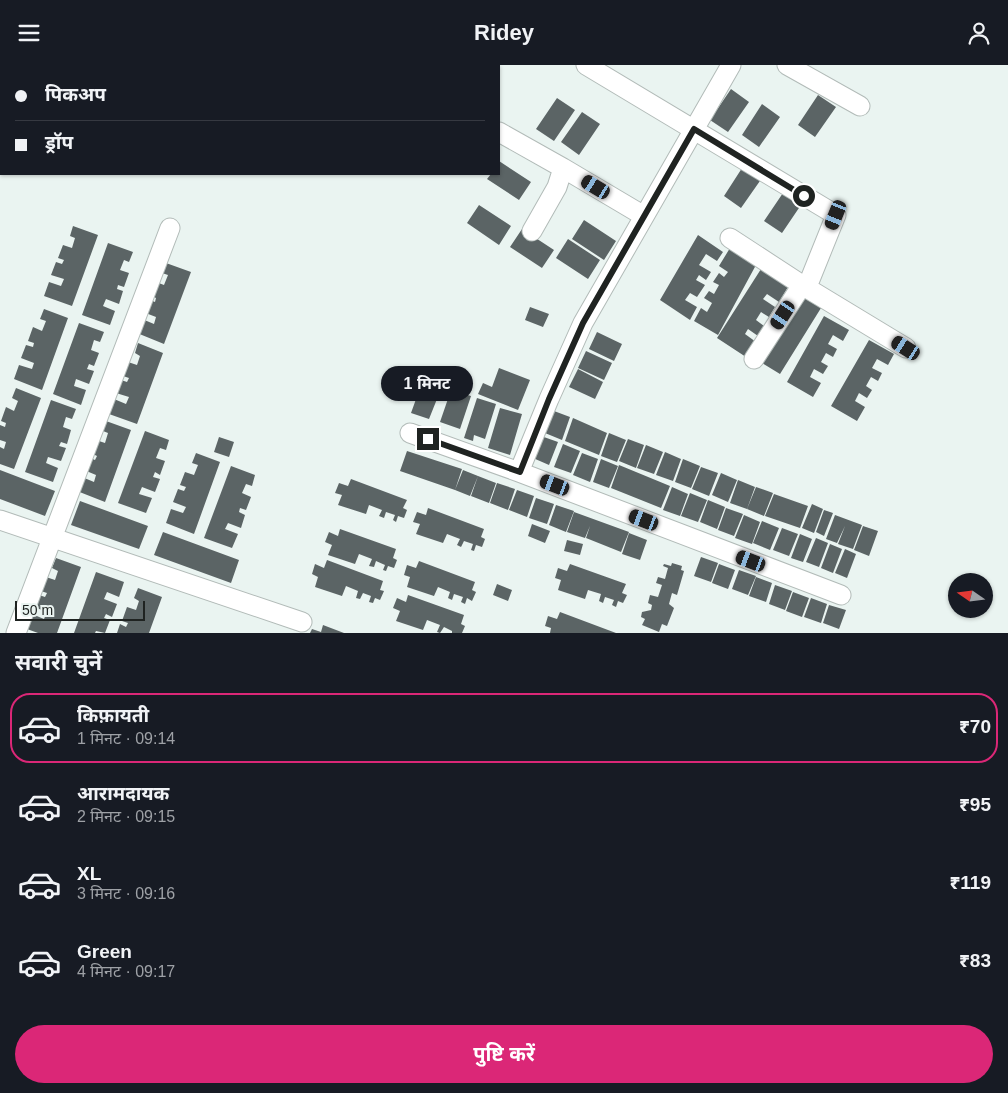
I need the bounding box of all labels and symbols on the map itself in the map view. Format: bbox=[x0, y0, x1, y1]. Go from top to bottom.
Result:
car bbox=[579, 173, 612, 201]
route start bbox=[793, 185, 815, 207]
car bbox=[823, 198, 848, 232]
car bbox=[768, 298, 797, 332]
car bbox=[889, 334, 922, 362]
callout: 1 मिनट bbox=[382, 367, 474, 401]
route end bbox=[417, 428, 439, 450]
car bbox=[538, 473, 571, 497]
car bbox=[627, 508, 660, 532]
car bbox=[734, 549, 767, 573]
north arrow bbox=[948, 573, 992, 617]
scale bar bbox=[15, 598, 145, 621]

